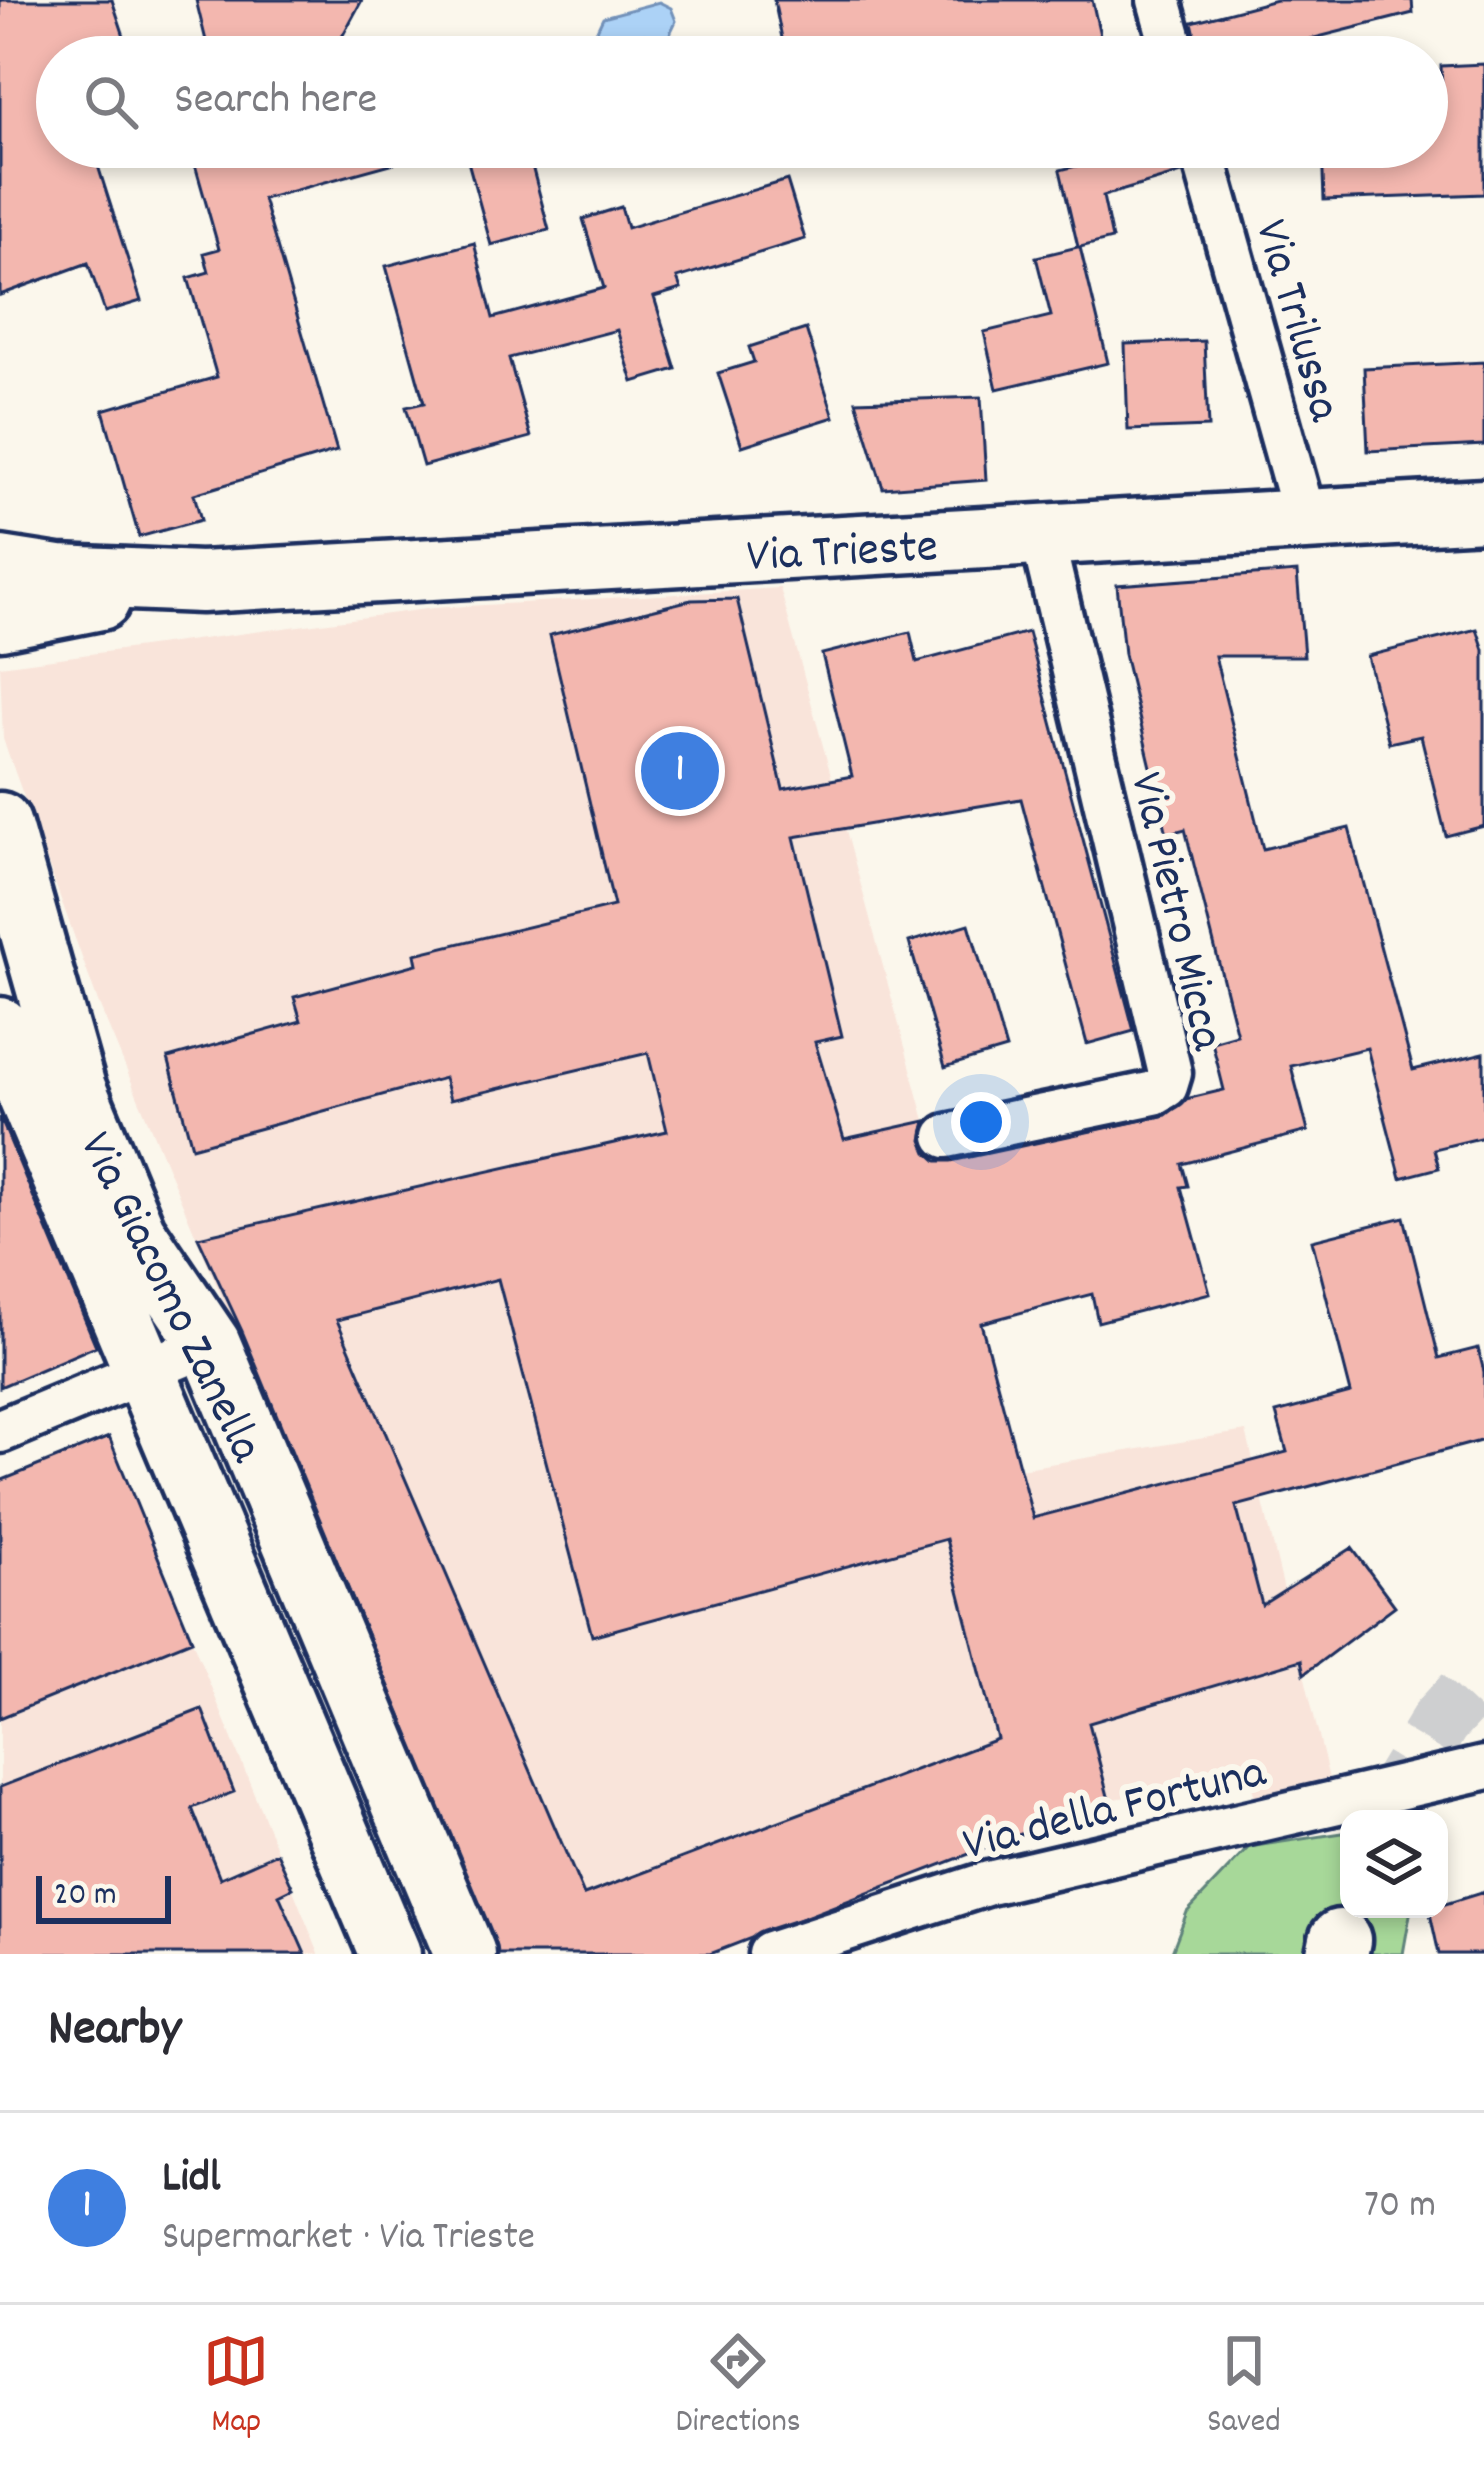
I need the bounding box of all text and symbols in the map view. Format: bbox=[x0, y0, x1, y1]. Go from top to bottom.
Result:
search box bbox=[36, 36, 1448, 168]
icon: search bbox=[78, 69, 144, 135]
text: Search here bbox=[174, 70, 377, 134]
street label: Via Trilussa bbox=[1233, 212, 1357, 431]
street label: Via Trieste bbox=[745, 515, 940, 594]
pin: 1 bbox=[641, 726, 719, 816]
street label: Via Pietro Micca bbox=[1108, 766, 1239, 1059]
your location bbox=[951, 1092, 1011, 1152]
street label: Via Giacomo Zanella bbox=[59, 1122, 279, 1476]
street label: Via della Fortuna bbox=[957, 1740, 1275, 1882]
map controls bbox=[1340, 1810, 1448, 1918]
button: layers bbox=[1340, 1810, 1448, 1918]
scale bar bbox=[36, 1870, 171, 1923]
text: 20 m bbox=[54, 1873, 117, 1920]
text: Nearby bbox=[48, 1996, 181, 2068]
text: Lidl bbox=[162, 2148, 220, 2212]
text: 1 bbox=[83, 2180, 91, 2235]
text: 70 m bbox=[1364, 2180, 1436, 2235]
text: Supermarket · Via Trieste bbox=[162, 2212, 535, 2267]
tab: Map bbox=[203, 2328, 269, 2447]
tab: Directions bbox=[676, 2328, 801, 2447]
tab: Saved bbox=[1207, 2328, 1281, 2447]

